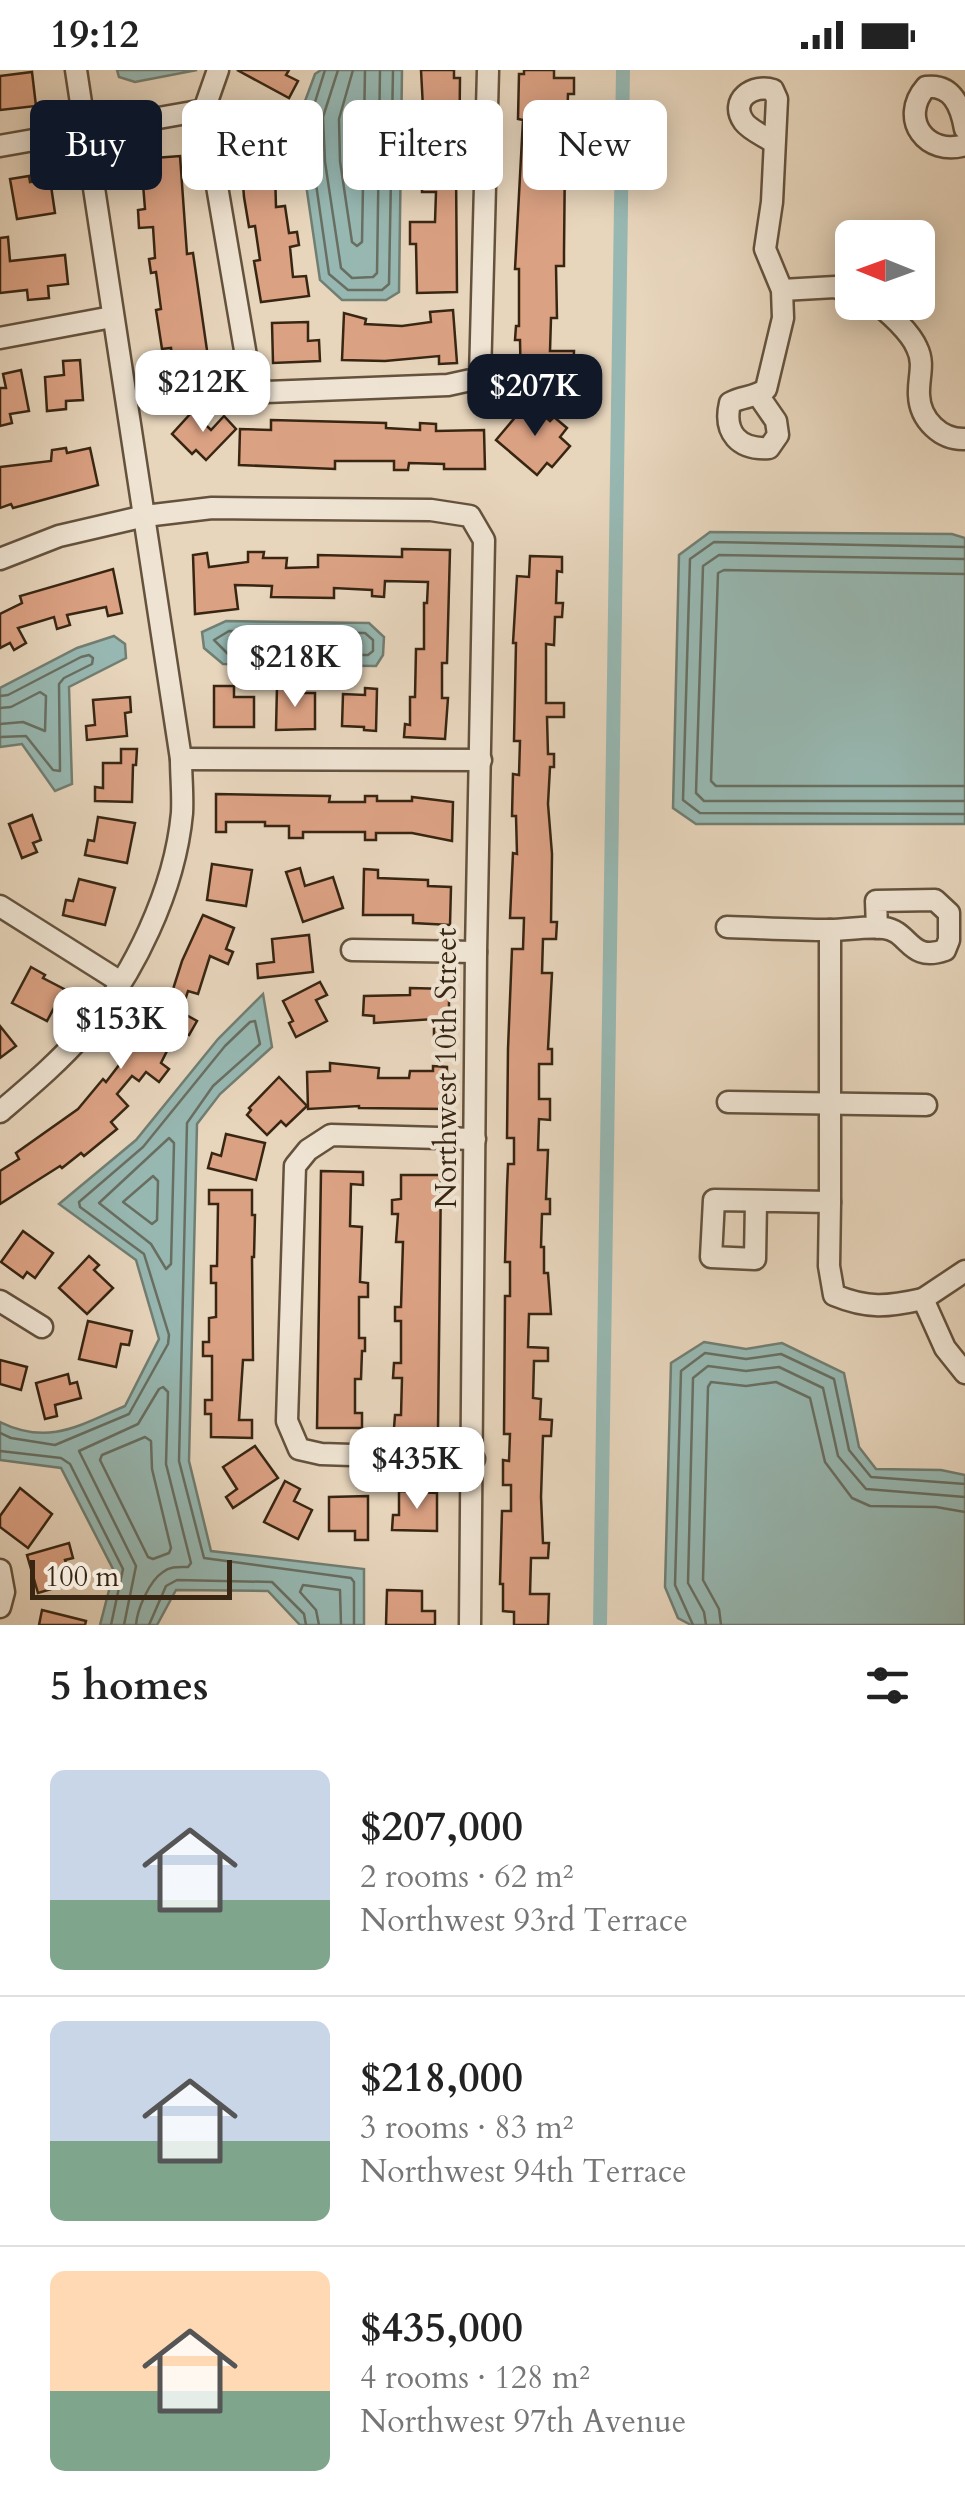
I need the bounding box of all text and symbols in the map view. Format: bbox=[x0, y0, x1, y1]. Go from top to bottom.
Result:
text: 19:12 bbox=[50, 9, 139, 61]
chip: Buy bbox=[30, 100, 162, 190]
chip: Rent bbox=[182, 100, 323, 190]
chip: Filters bbox=[343, 100, 503, 190]
chip: New bbox=[523, 100, 667, 190]
north arrow bbox=[835, 220, 935, 320]
map controls bbox=[835, 220, 935, 320]
pin: $212K bbox=[133, 350, 273, 435]
pin: $207K bbox=[465, 354, 605, 439]
text: $212K bbox=[157, 360, 249, 404]
text: $207K bbox=[489, 364, 581, 408]
pin: $218K bbox=[225, 625, 365, 710]
text: $218K bbox=[249, 635, 341, 679]
street label: Northwest 10th Street bbox=[426, 927, 467, 1208]
pin: $153K bbox=[51, 987, 191, 1072]
text: $153K bbox=[75, 997, 167, 1041]
pin: $435K bbox=[347, 1427, 487, 1512]
text: $435K bbox=[371, 1437, 463, 1481]
scale bar bbox=[30, 1555, 232, 1600]
text: 100 m bbox=[45, 1558, 119, 1596]
text: 5 homes bbox=[50, 1657, 208, 1714]
icon: filters bbox=[860, 1658, 915, 1713]
text: $207,000 bbox=[360, 1798, 523, 1855]
icon: home bbox=[130, 1810, 250, 1930]
text: 2 rooms · 62 m² bbox=[360, 1855, 573, 1899]
text: Northwest 93rd Terrace bbox=[360, 1899, 688, 1943]
text: $218,000 bbox=[360, 2049, 523, 2106]
icon: home bbox=[130, 2061, 250, 2181]
text: 3 rooms · 83 m² bbox=[360, 2106, 573, 2150]
text: Northwest 94th Terrace bbox=[360, 2150, 687, 2194]
text: $435,000 bbox=[360, 2299, 523, 2356]
icon: home bbox=[130, 2311, 250, 2431]
text: 4 rooms · 128 m² bbox=[360, 2356, 590, 2400]
text: Northwest 97th Avenue bbox=[360, 2400, 686, 2444]

